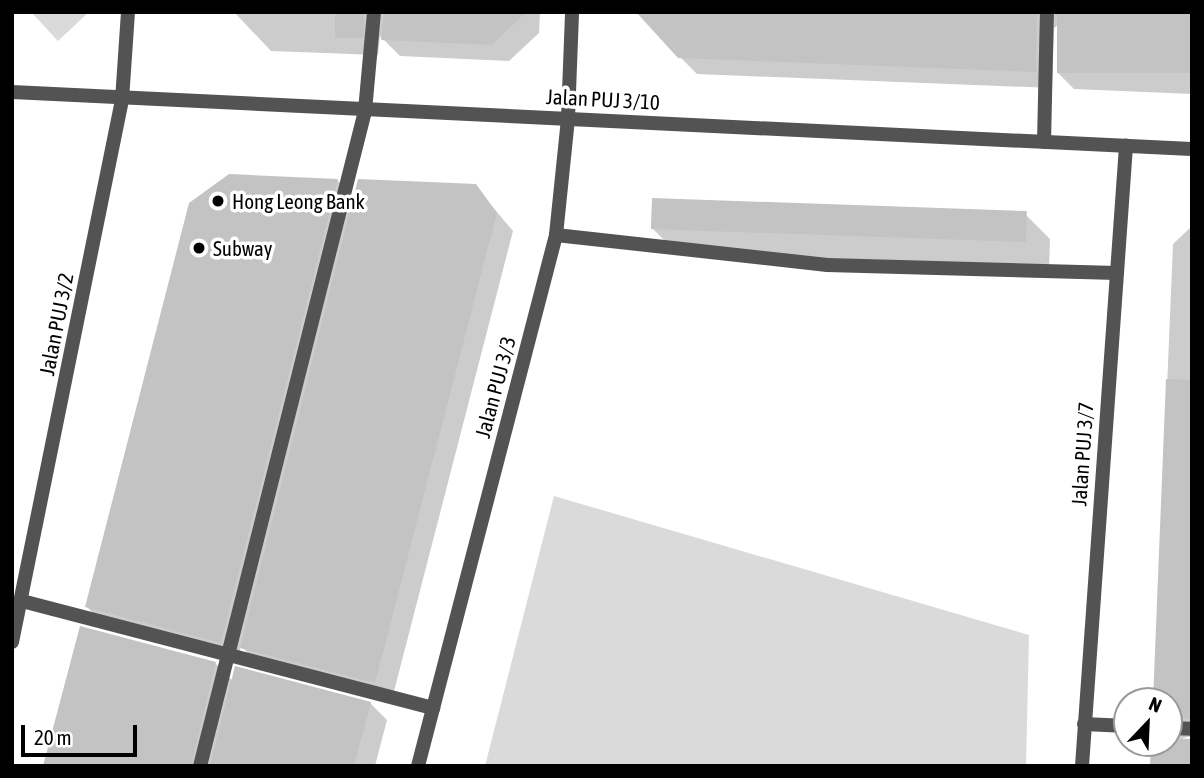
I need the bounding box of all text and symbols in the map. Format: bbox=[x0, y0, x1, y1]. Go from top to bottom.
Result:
street label: Jalan PUJ 3/10 bbox=[545, 83, 661, 115]
place label: Hong Leong Bank bbox=[232, 188, 365, 214]
marker: Hong Leong Bank bbox=[210, 193, 226, 209]
place label: Subway bbox=[213, 235, 272, 261]
marker: Subway bbox=[191, 240, 207, 256]
street label: Jalan PUJ 3/2 bbox=[34, 271, 78, 377]
street label: Jalan PUJ 3/3 bbox=[469, 334, 521, 440]
street label: Jalan PUJ 3/7 bbox=[1066, 401, 1098, 507]
north arrow bbox=[1113, 687, 1183, 757]
text: N bbox=[1146, 692, 1165, 717]
scale bar bbox=[24, 712, 140, 756]
text: 20 m bbox=[34, 725, 72, 749]

